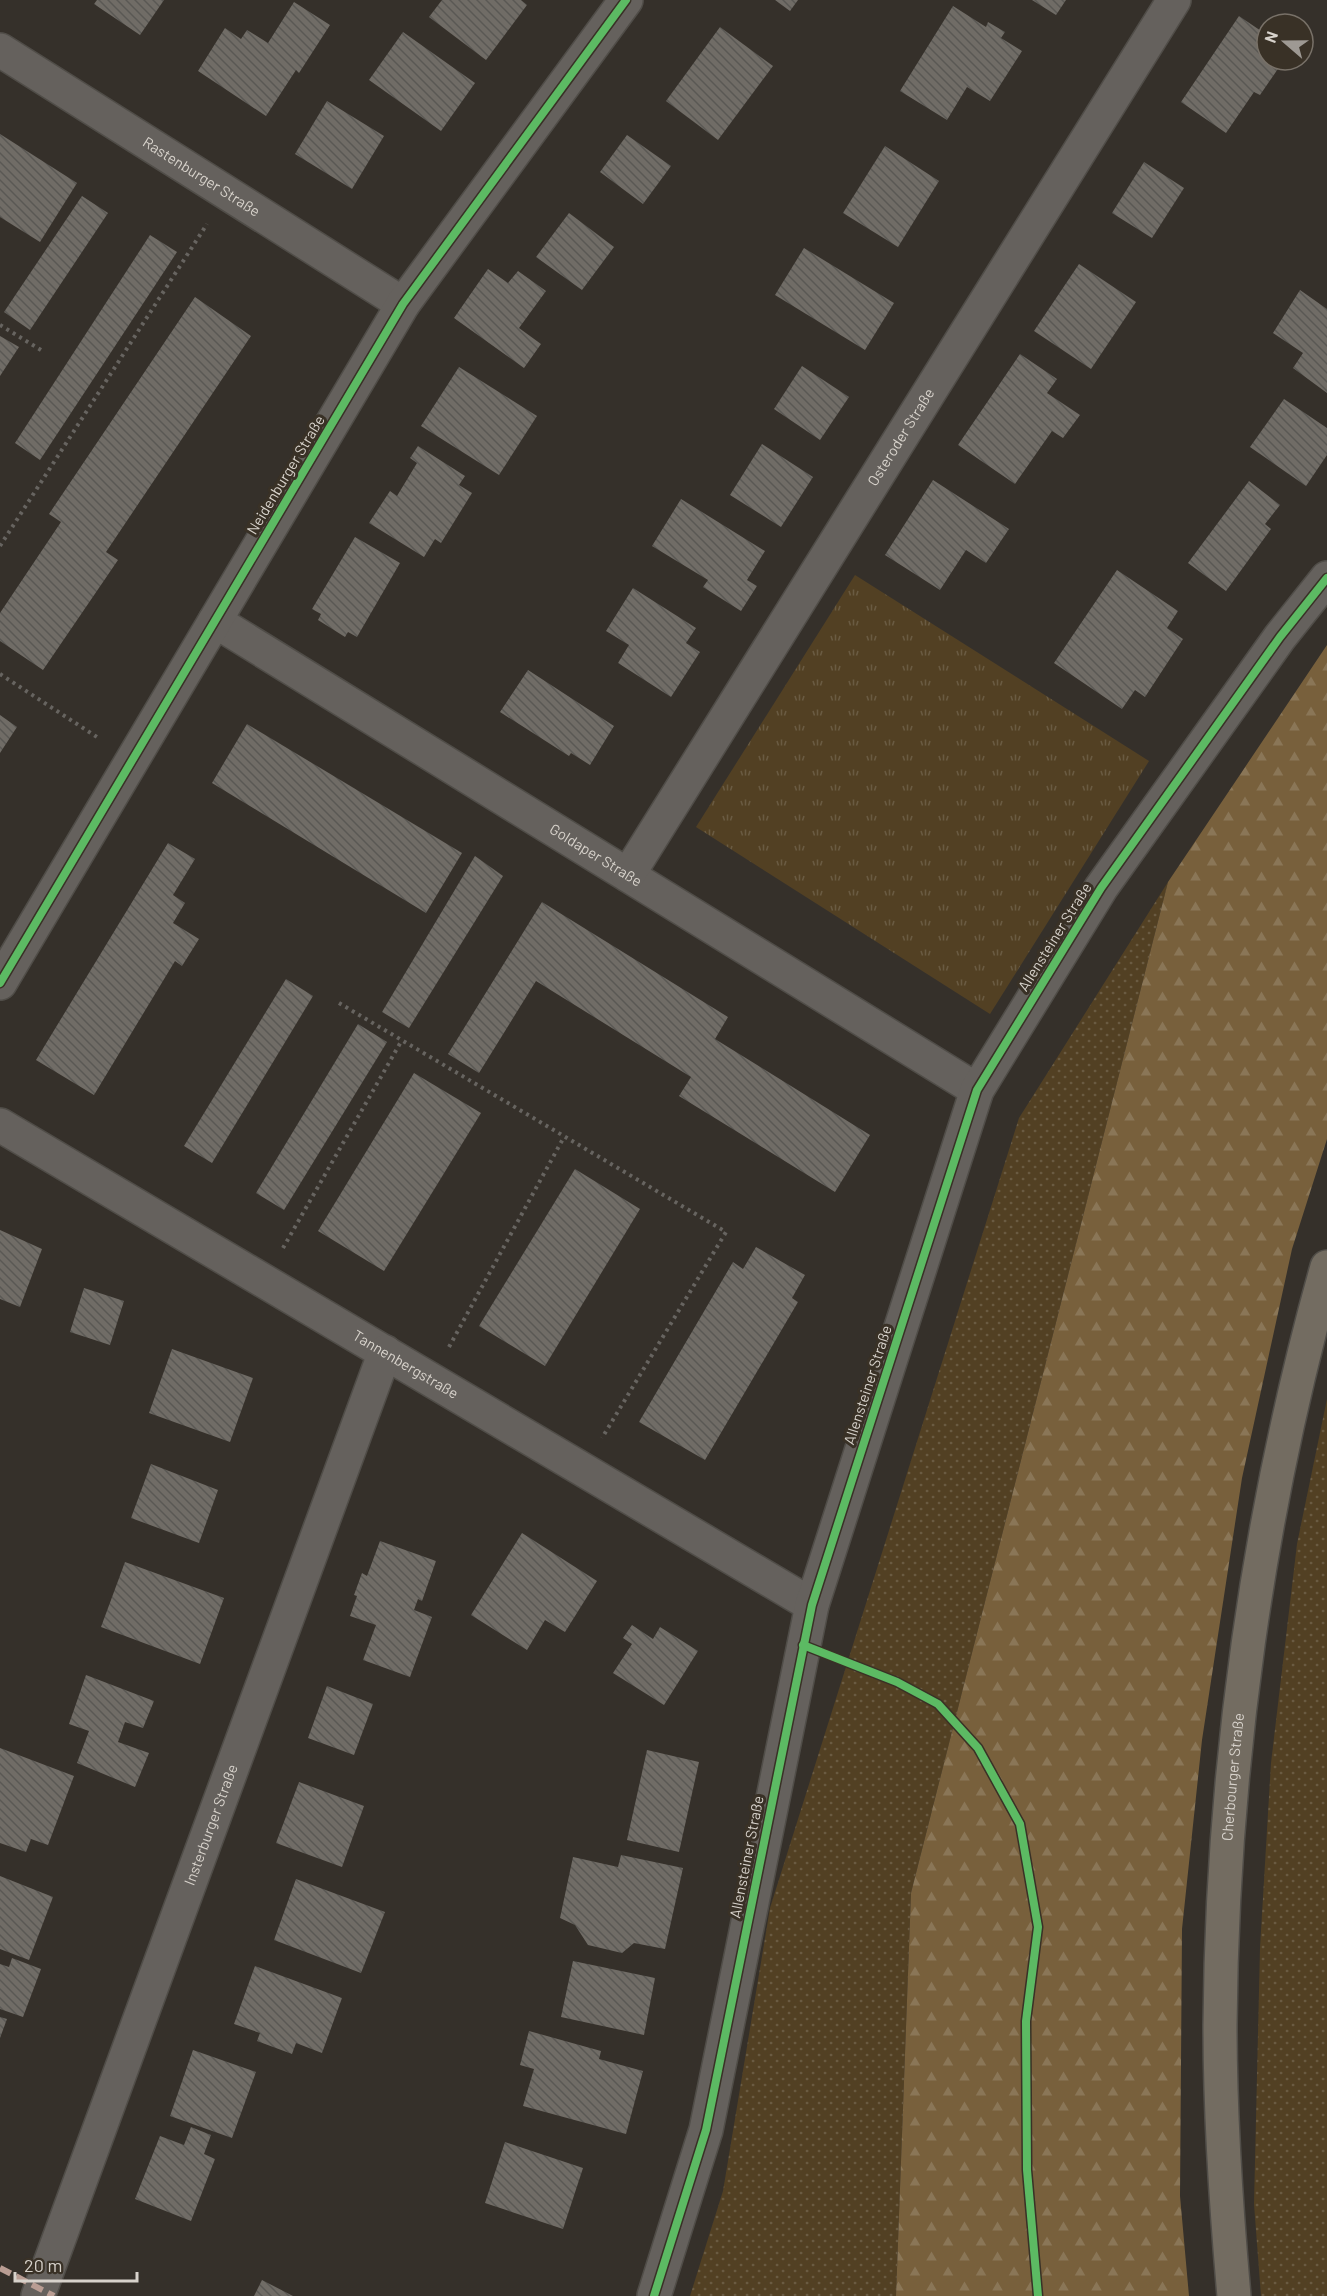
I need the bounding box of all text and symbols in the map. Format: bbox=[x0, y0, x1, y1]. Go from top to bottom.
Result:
north arrow bbox=[1255, 12, 1315, 72]
text: N bbox=[1260, 28, 1281, 45]
street label: Rastenburger Straße bbox=[140, 132, 264, 220]
street label: Osteroder Straße bbox=[863, 385, 938, 489]
street label: Neidenburger Straße bbox=[242, 412, 328, 537]
street label: Goldaper Straße bbox=[547, 819, 646, 890]
street label: Allensteiner Straße bbox=[1014, 879, 1095, 994]
street label: Allensteiner Straße bbox=[839, 1323, 895, 1447]
street label: Tannenbergstraße bbox=[350, 1326, 462, 1402]
street label: Cherbourger Straße bbox=[1217, 1712, 1247, 1841]
street label: Insterburger Straße bbox=[180, 1761, 241, 1887]
street label: Allensteiner Straße bbox=[725, 1794, 767, 1920]
scale bar bbox=[15, 2245, 136, 2283]
text: 20 m bbox=[24, 2254, 62, 2276]

